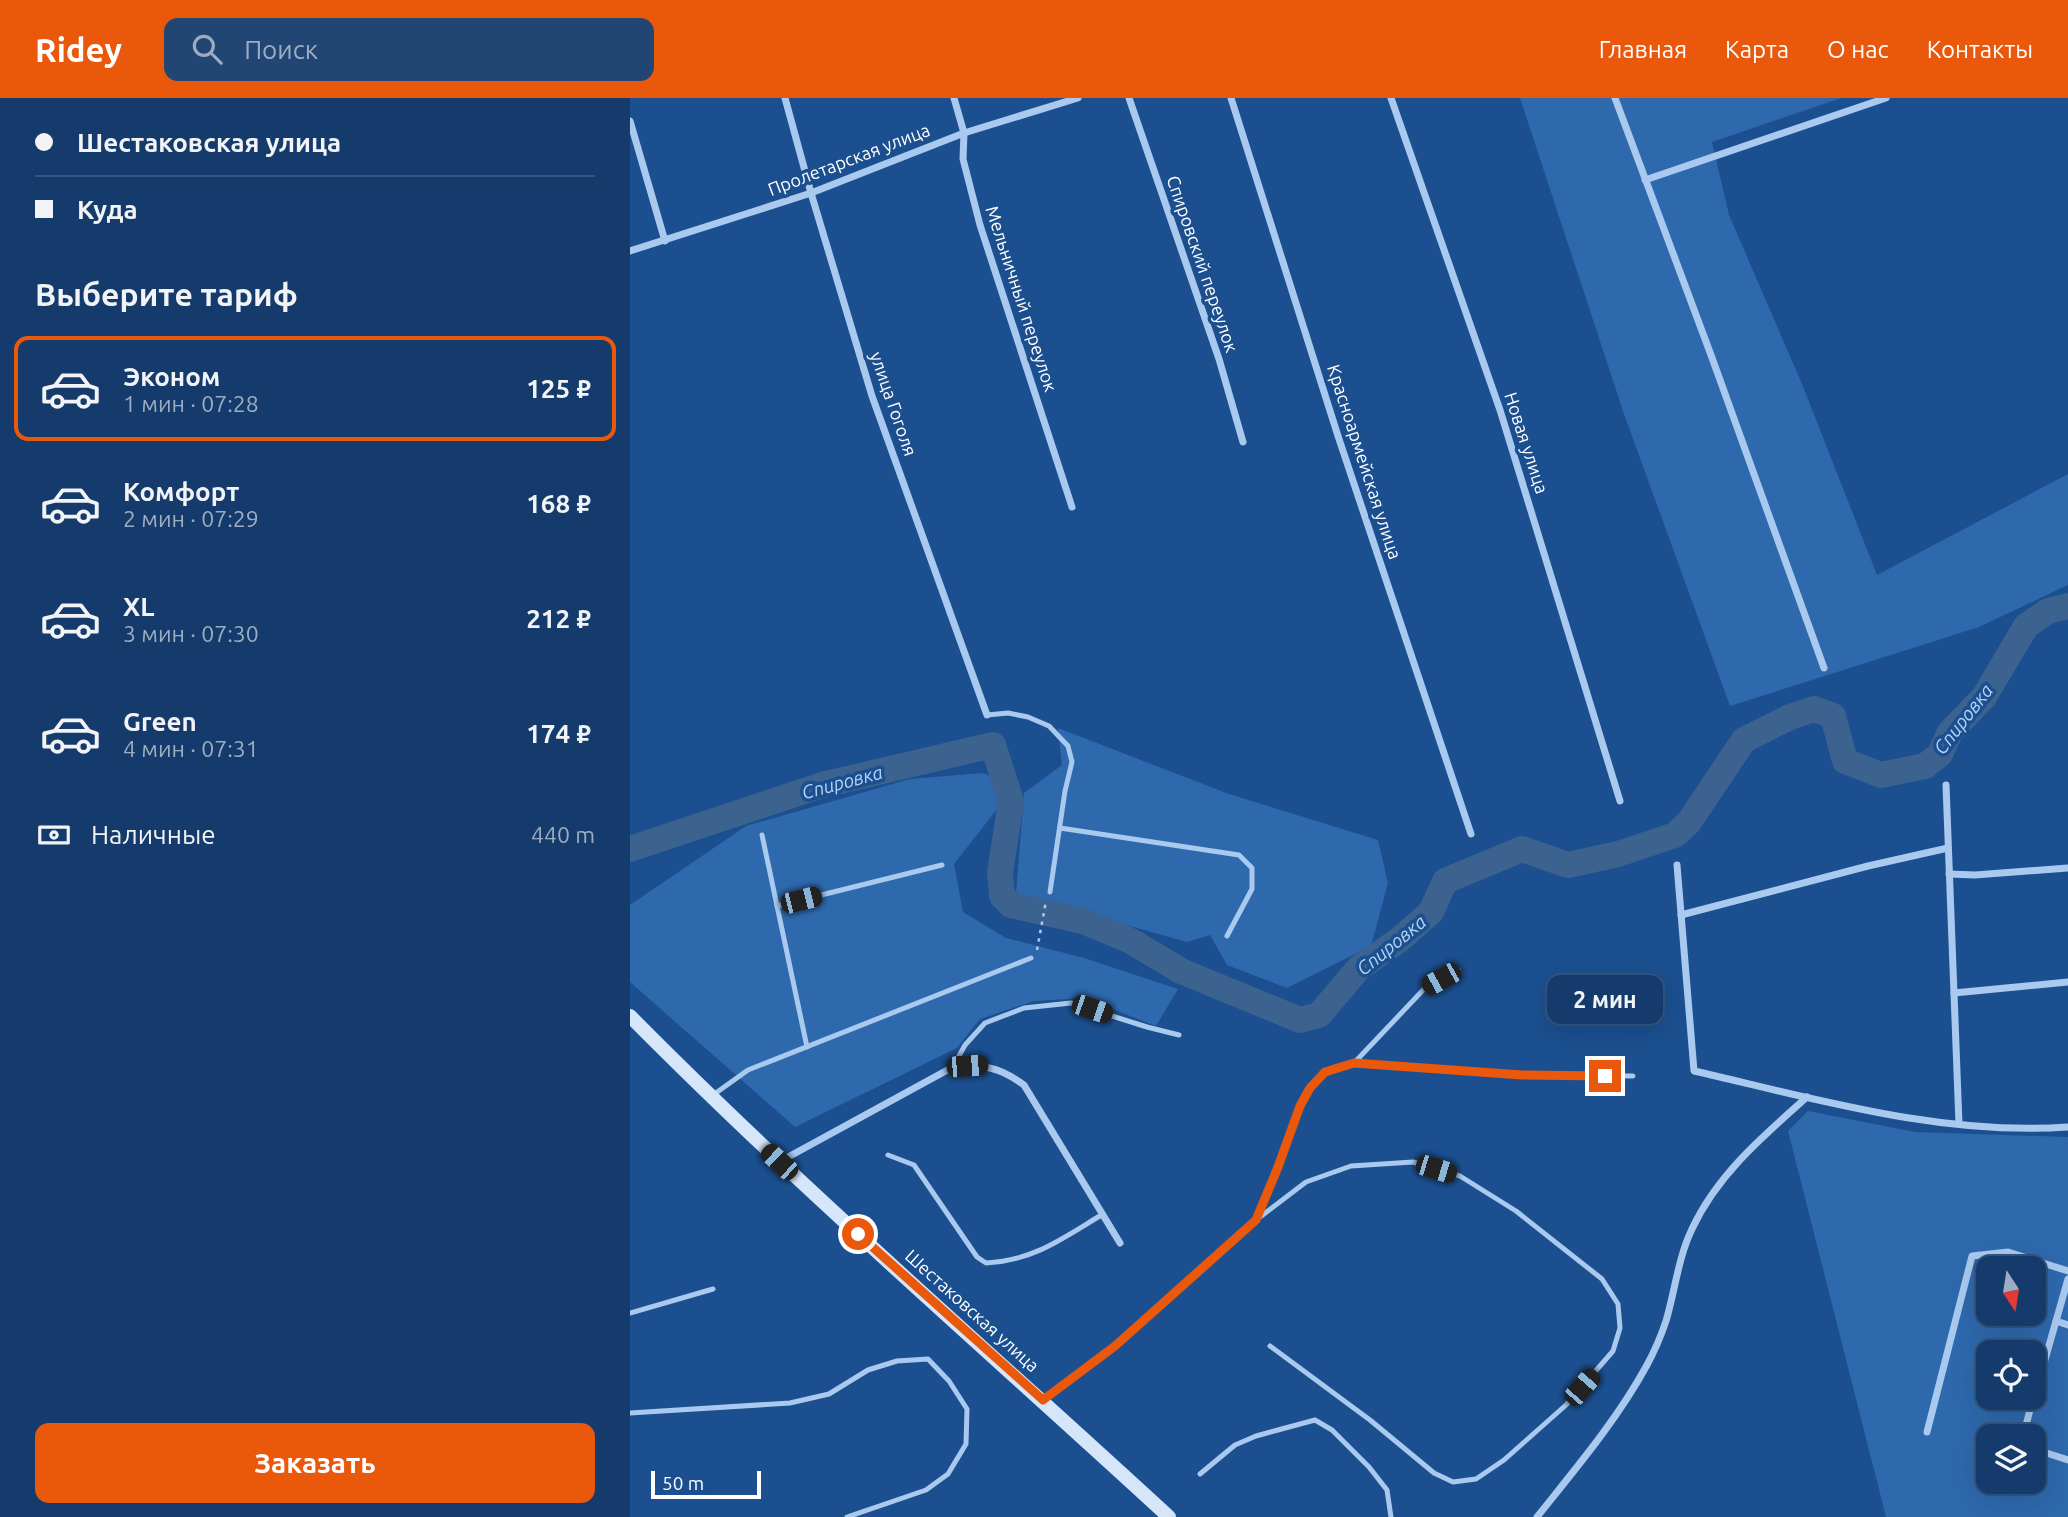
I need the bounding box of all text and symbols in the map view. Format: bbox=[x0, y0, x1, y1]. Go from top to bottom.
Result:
search box bbox=[164, 18, 654, 81]
icon: search bbox=[188, 30, 226, 68]
text: Ridey bbox=[35, 31, 122, 68]
text: Поиск bbox=[244, 35, 318, 64]
text: Главная bbox=[1599, 36, 1687, 63]
text: Карта bbox=[1725, 36, 1789, 63]
text: О нас bbox=[1827, 36, 1889, 63]
text: Контакты bbox=[1927, 36, 2033, 63]
street label: Пролетарская улица bbox=[765, 119, 932, 199]
text: Шестаковская улица bbox=[77, 128, 341, 157]
street label: Спировский переулок bbox=[1163, 173, 1243, 355]
text: Куда bbox=[77, 195, 138, 224]
street label: Мельничный переулок bbox=[982, 203, 1061, 394]
text: Выберите тариф bbox=[35, 276, 298, 312]
street label: улица Гоголя bbox=[867, 349, 921, 458]
icon: car bbox=[39, 357, 102, 420]
text: Эконом bbox=[123, 362, 220, 391]
street label: Красноармейская улица bbox=[1324, 362, 1406, 562]
text: 125 ₽ bbox=[526, 374, 591, 403]
street label: Новая улица bbox=[1501, 390, 1553, 496]
text: 1 мин · 07:28 bbox=[123, 391, 259, 416]
icon: car bbox=[39, 472, 102, 535]
text: Комфорт bbox=[123, 477, 239, 506]
text: 168 ₽ bbox=[526, 489, 591, 518]
text: 2 мин · 07:29 bbox=[123, 506, 259, 531]
icon: car bbox=[39, 587, 102, 650]
text: XL bbox=[123, 592, 154, 621]
text: 212 ₽ bbox=[526, 604, 591, 633]
text: 3 мин · 07:30 bbox=[123, 621, 259, 646]
water label: Спировка bbox=[1929, 680, 1997, 758]
icon: car bbox=[39, 702, 102, 765]
text: Green bbox=[123, 707, 197, 736]
text: 174 ₽ bbox=[526, 719, 591, 748]
text: 4 мин · 07:31 bbox=[123, 736, 259, 761]
water label: Спировка bbox=[799, 761, 885, 803]
icon: cash bbox=[35, 816, 73, 854]
text: Наличные bbox=[91, 820, 216, 849]
text: 440 m bbox=[531, 822, 595, 847]
car bbox=[779, 885, 824, 915]
water label: Спировка bbox=[1352, 910, 1430, 980]
car bbox=[1418, 960, 1465, 998]
callout: 2 мин bbox=[1547, 974, 1663, 1024]
text: 2 мин bbox=[1573, 987, 1637, 1012]
car bbox=[1069, 992, 1116, 1026]
car bbox=[946, 1054, 989, 1078]
route end bbox=[1589, 1060, 1621, 1092]
car bbox=[757, 1140, 802, 1184]
car bbox=[1413, 1153, 1460, 1185]
route start bbox=[842, 1218, 874, 1250]
street label: Шестаковская улица bbox=[902, 1245, 1043, 1375]
north arrow bbox=[1976, 1256, 2046, 1326]
map controls bbox=[1976, 1256, 2046, 1494]
button: locate bbox=[1976, 1340, 2046, 1410]
car bbox=[1561, 1364, 1604, 1410]
button: Заказать bbox=[35, 1423, 595, 1503]
button: layers bbox=[1976, 1424, 2046, 1494]
scale bar bbox=[651, 1468, 761, 1500]
text: 50 m bbox=[662, 1472, 704, 1494]

